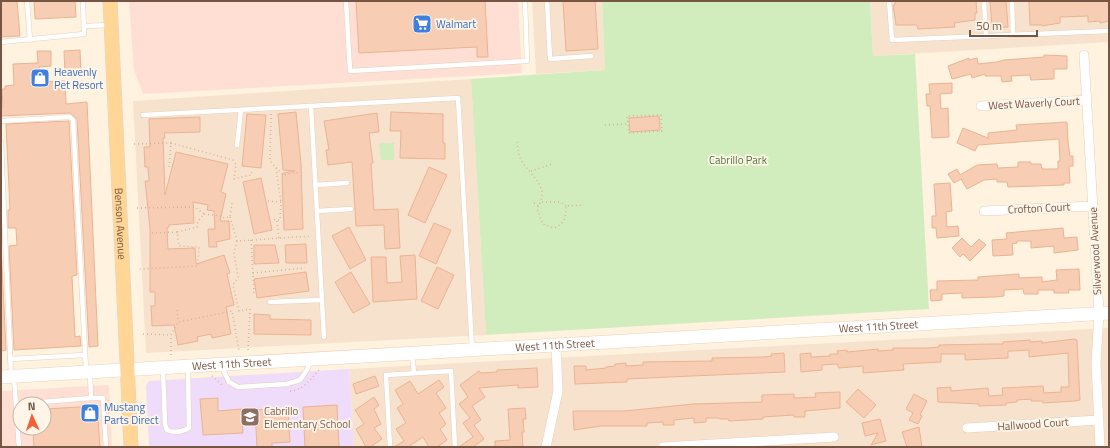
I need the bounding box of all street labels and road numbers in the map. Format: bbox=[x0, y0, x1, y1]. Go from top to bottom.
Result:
street label: West Waverly Court bbox=[988, 93, 1080, 113]
street label: Benson Avenue bbox=[111, 187, 130, 261]
street label: Crofton Court bbox=[1007, 198, 1071, 218]
street label: Silverwood Avenue bbox=[1085, 206, 1105, 295]
street label: West 11th Street bbox=[838, 316, 919, 337]
street label: West 11th Street bbox=[515, 335, 595, 355]
street label: West 11th Street bbox=[191, 353, 272, 374]
street label: Hallwood Court bbox=[997, 414, 1069, 434]

